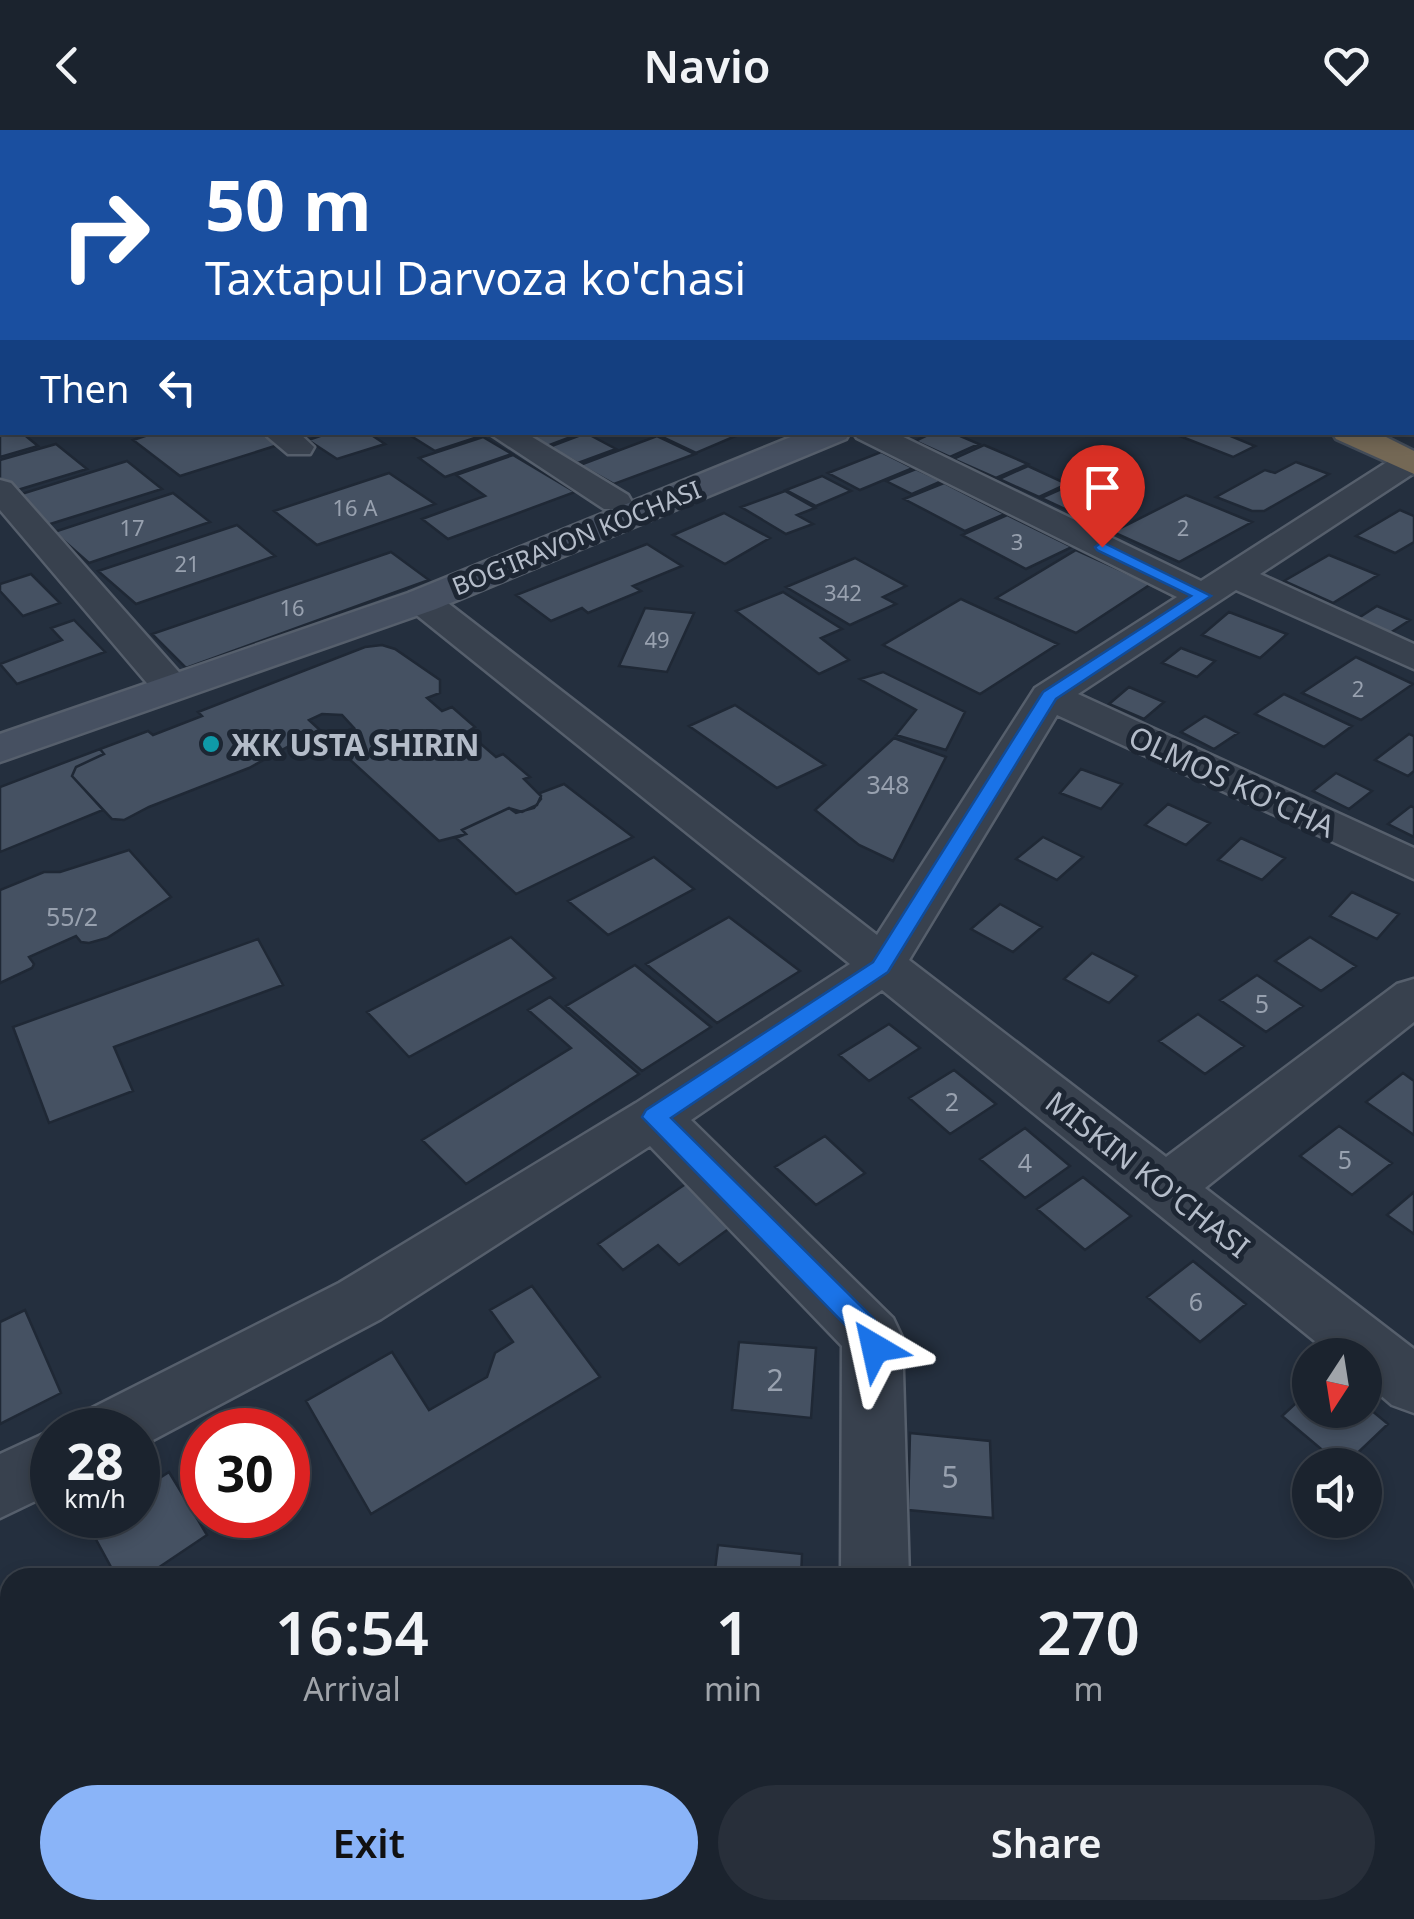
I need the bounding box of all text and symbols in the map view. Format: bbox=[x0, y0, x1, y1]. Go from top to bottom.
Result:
text: Navio bbox=[643, 35, 771, 96]
icon: back bbox=[40, 38, 95, 93]
icon: heart bbox=[1319, 38, 1374, 93]
text: 50 m bbox=[205, 156, 372, 252]
icon: right bbox=[40, 170, 170, 300]
text: Taxtapul Darvoza ko'chasi bbox=[205, 247, 746, 308]
icon: left bbox=[150, 360, 205, 415]
text: Then bbox=[40, 362, 130, 414]
pin bbox=[1060, 445, 1145, 548]
icon: arrive bbox=[1075, 460, 1130, 515]
street label: BOG'IRAVON KOCHASI bbox=[447, 472, 705, 602]
house number: 16 A bbox=[333, 492, 378, 522]
house number: 17 bbox=[119, 512, 145, 542]
house number: 2 bbox=[1177, 512, 1189, 542]
house number: 3 bbox=[1011, 526, 1023, 556]
house number: 21 bbox=[174, 548, 200, 578]
house number: 342 bbox=[824, 577, 862, 607]
house number: 16 bbox=[279, 592, 305, 622]
house number: 49 bbox=[644, 624, 670, 654]
house number: 2 bbox=[1352, 673, 1364, 703]
street label: OLMOS KO'CHA bbox=[1122, 715, 1342, 847]
place label: ЖК USTA SHIRIN bbox=[231, 724, 479, 765]
marker: ЖК USTA SHIRIN bbox=[200, 733, 222, 755]
house number: 348 bbox=[867, 767, 909, 801]
house number: 55/2 bbox=[46, 899, 98, 933]
house number: 5 bbox=[1255, 986, 1269, 1020]
street label: MISKIN KO'CHASI bbox=[1038, 1081, 1258, 1267]
house number: 2 bbox=[945, 1084, 959, 1118]
house number: 5 bbox=[1338, 1142, 1352, 1176]
house number: 4 bbox=[1018, 1145, 1032, 1179]
house number: 6 bbox=[1189, 1284, 1203, 1318]
position arrow bbox=[823, 1296, 927, 1400]
north arrow bbox=[1292, 1338, 1382, 1428]
map controls bbox=[1292, 1338, 1382, 1538]
house number: 2 bbox=[766, 1359, 784, 1400]
speed limit sign: 30 bbox=[180, 1408, 310, 1538]
text: 28 bbox=[66, 1427, 124, 1495]
button: sound bbox=[1292, 1448, 1382, 1538]
house number: 5 bbox=[941, 1456, 959, 1497]
text: km/h bbox=[64, 1481, 126, 1515]
text: 16:54 bbox=[275, 1591, 429, 1673]
text: 1 bbox=[716, 1591, 750, 1673]
text: 270 bbox=[1037, 1591, 1140, 1673]
text: Arrival bbox=[303, 1667, 401, 1710]
text: min bbox=[704, 1667, 762, 1710]
text: m bbox=[1073, 1667, 1103, 1710]
button: Exit bbox=[40, 1785, 698, 1900]
button: Share bbox=[718, 1785, 1375, 1900]

